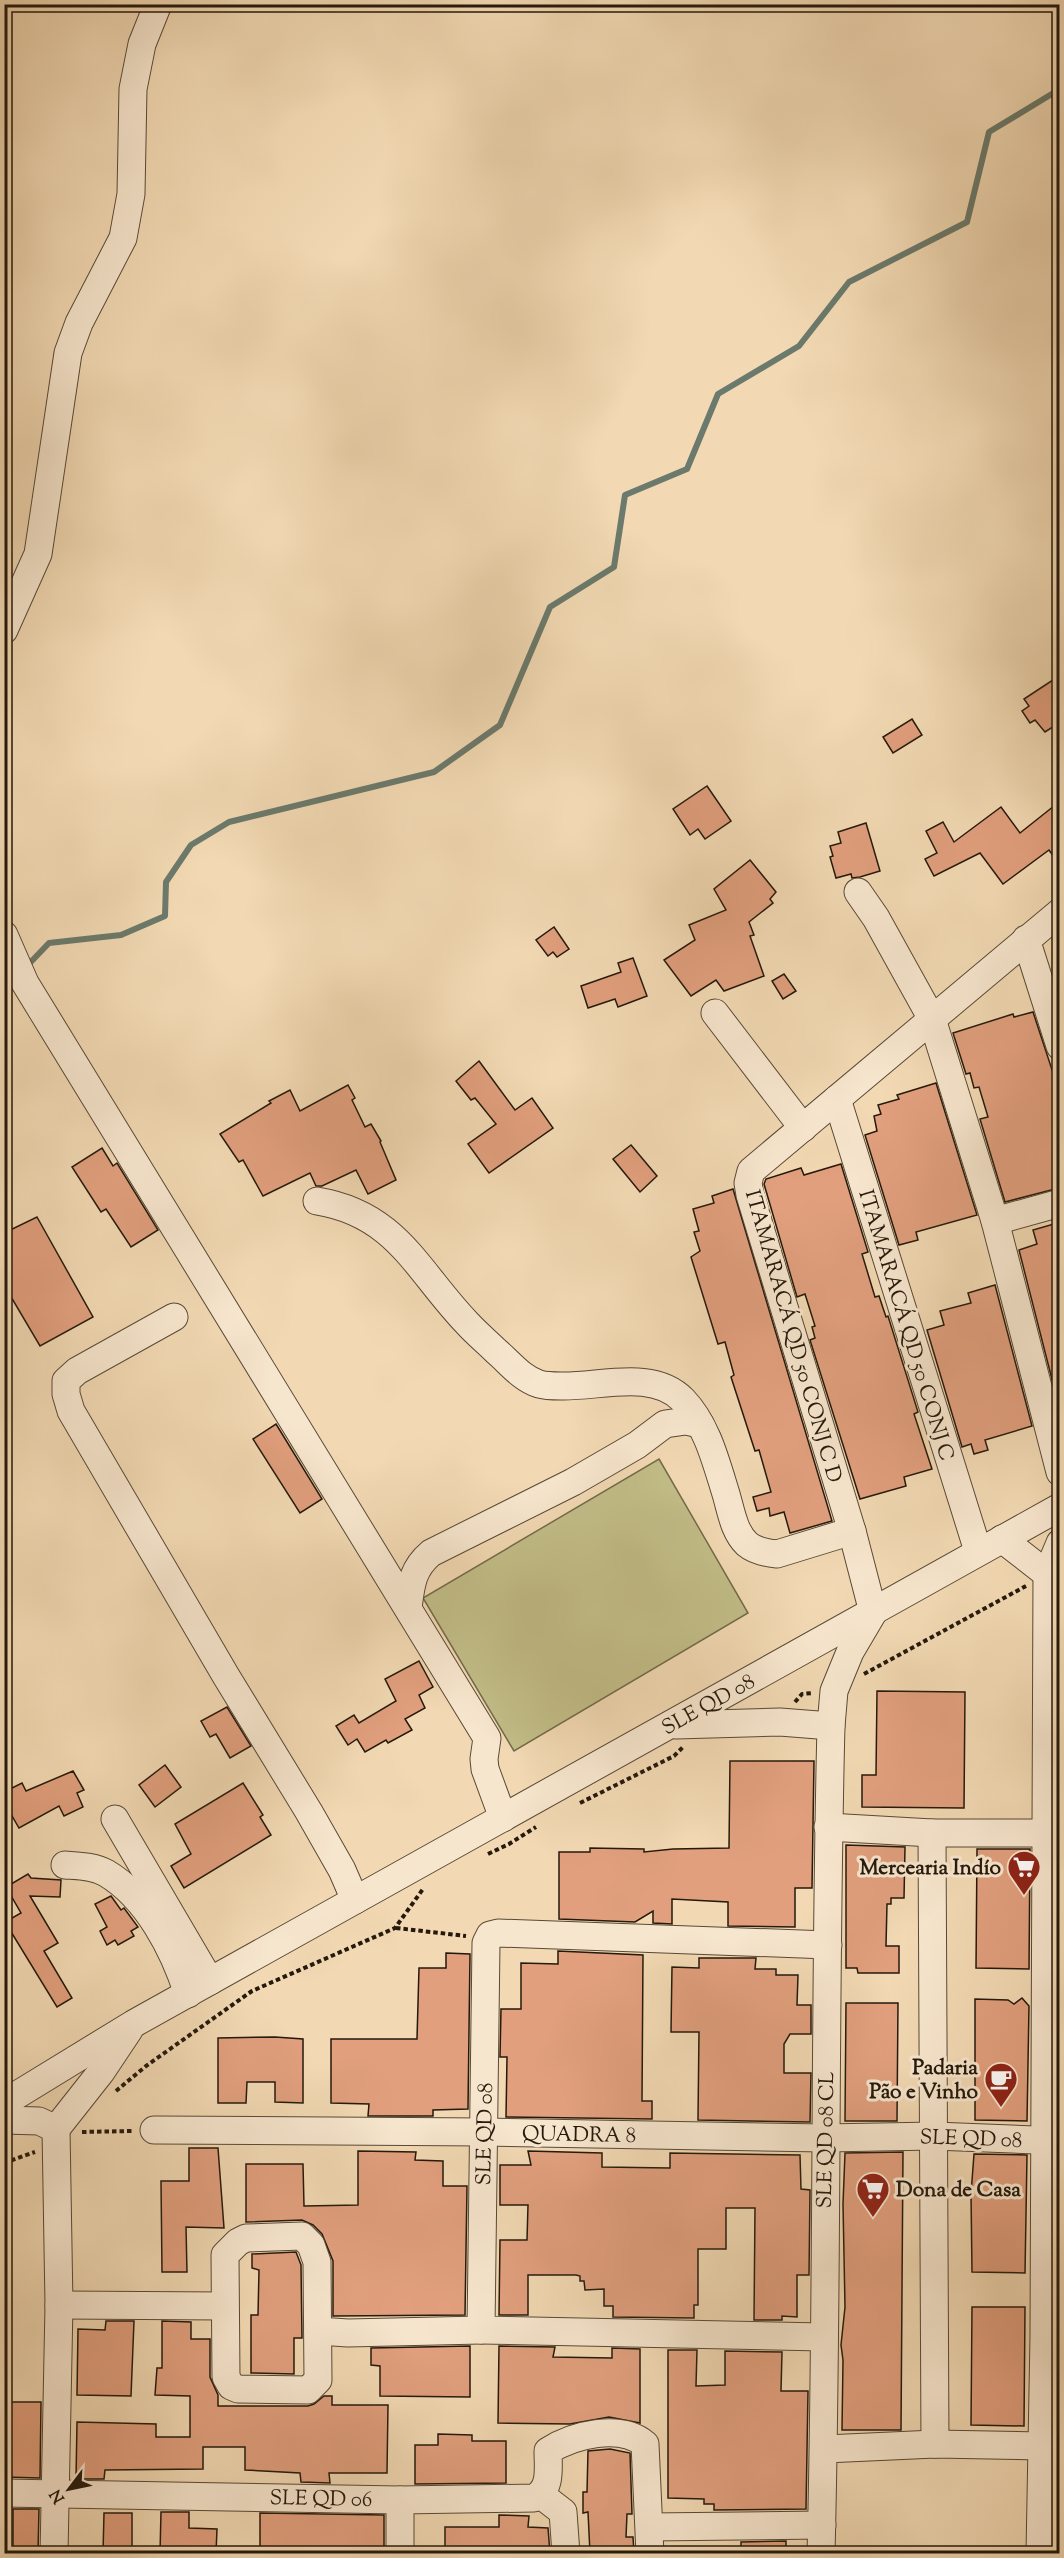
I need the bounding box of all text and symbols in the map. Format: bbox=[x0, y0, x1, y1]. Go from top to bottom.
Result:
street label: ITAMARACÁ QD 50 CONJ C bbox=[849, 1186, 961, 1465]
street label: ITAMARACÁ QD 50 CONJ C D bbox=[736, 1187, 848, 1486]
street label: SLE QD 08 bbox=[657, 1668, 761, 1744]
supermarket icon: Mercearia Indío bbox=[1006, 1849, 1042, 1896]
place label: Mercearia Indío bbox=[859, 1854, 1002, 1884]
place label: Padaria Pão e Vinho bbox=[869, 2054, 979, 2108]
cafe icon: Padaria Pão e Vinho bbox=[983, 2061, 1019, 2108]
street label: SLE QD 08 CL bbox=[811, 2071, 843, 2209]
street label: SLE QD 08 bbox=[470, 2082, 502, 2186]
street label: QUADRA 8 bbox=[522, 2120, 636, 2152]
street label: SLE QD 08 bbox=[919, 2123, 1023, 2157]
supermarket icon: Dona de Casa bbox=[855, 2171, 891, 2218]
place label: Dona de Casa bbox=[896, 2176, 1021, 2206]
north arrow bbox=[39, 2459, 99, 2519]
text: N bbox=[45, 2484, 72, 2507]
street label: SLE QD 06 bbox=[269, 2484, 373, 2516]

